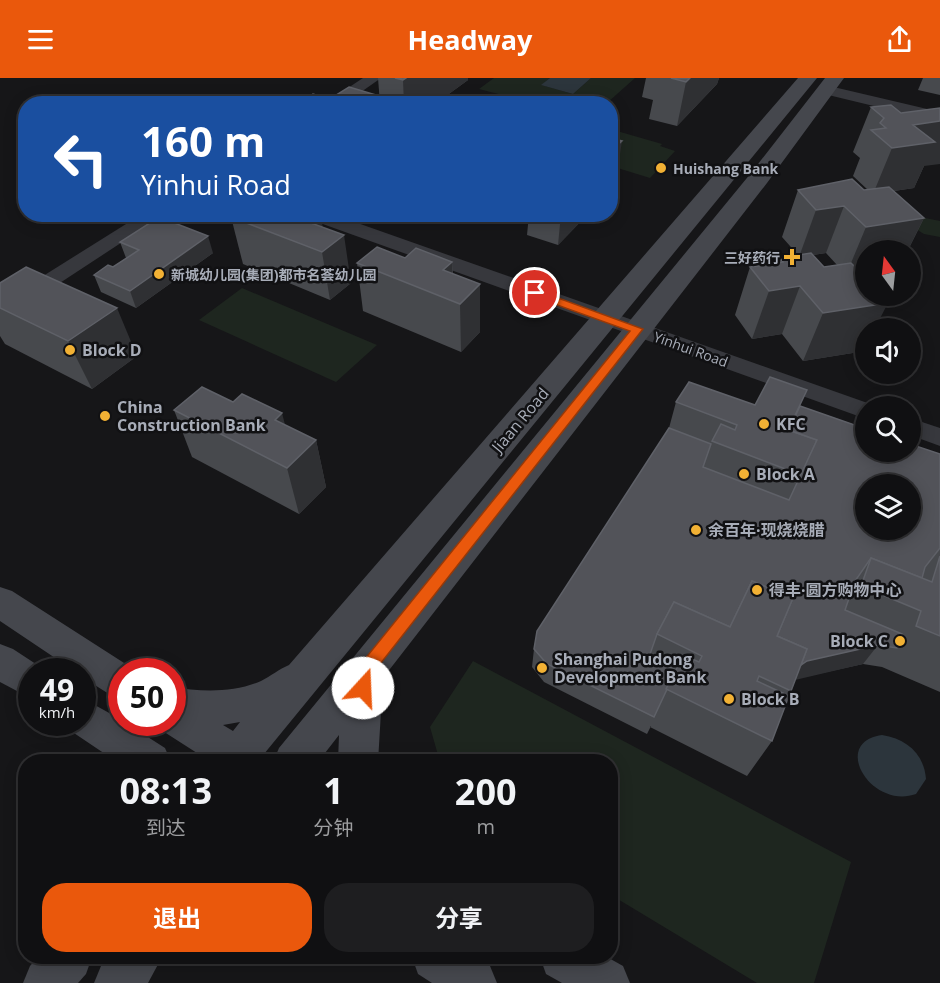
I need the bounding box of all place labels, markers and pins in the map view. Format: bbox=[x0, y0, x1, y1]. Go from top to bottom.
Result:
place label: Huishang Bank bbox=[673, 159, 779, 178]
marker: Huishang Bank bbox=[654, 161, 668, 175]
place label: 三好药行 bbox=[724, 248, 780, 267]
marker: 三好药行 bbox=[785, 250, 799, 264]
place label: 新城幼儿园(集团)都市名荟幼儿园 bbox=[171, 265, 377, 284]
marker: 新城幼儿园(集团)都市名荟幼儿园 bbox=[152, 267, 166, 281]
pin bbox=[509, 267, 560, 318]
place label: Block D bbox=[82, 339, 142, 361]
marker: Block D bbox=[63, 343, 77, 357]
place label: China Construction Bank bbox=[117, 396, 266, 436]
marker: China Construction Bank bbox=[98, 409, 112, 423]
place label: KFC bbox=[776, 413, 806, 435]
marker: KFC bbox=[757, 417, 771, 431]
place label: Block A bbox=[756, 463, 816, 485]
marker: Block A bbox=[737, 467, 751, 481]
place label: 余百年·现烧烧腊 bbox=[708, 519, 825, 541]
marker: 余百年·现烧烧腊 bbox=[689, 523, 703, 537]
place label: 得丰·圆方购物中心 bbox=[768, 579, 902, 601]
marker: 得丰·圆方购物中心 bbox=[750, 583, 764, 597]
place label: Block C bbox=[830, 630, 888, 652]
marker: Block C bbox=[893, 634, 907, 648]
place label: Shanghai Pudong Development Bank bbox=[554, 648, 706, 688]
marker: Shanghai Pudong Development Bank bbox=[535, 661, 549, 675]
place label: Block B bbox=[741, 688, 800, 710]
marker: Block B bbox=[722, 692, 736, 706]

